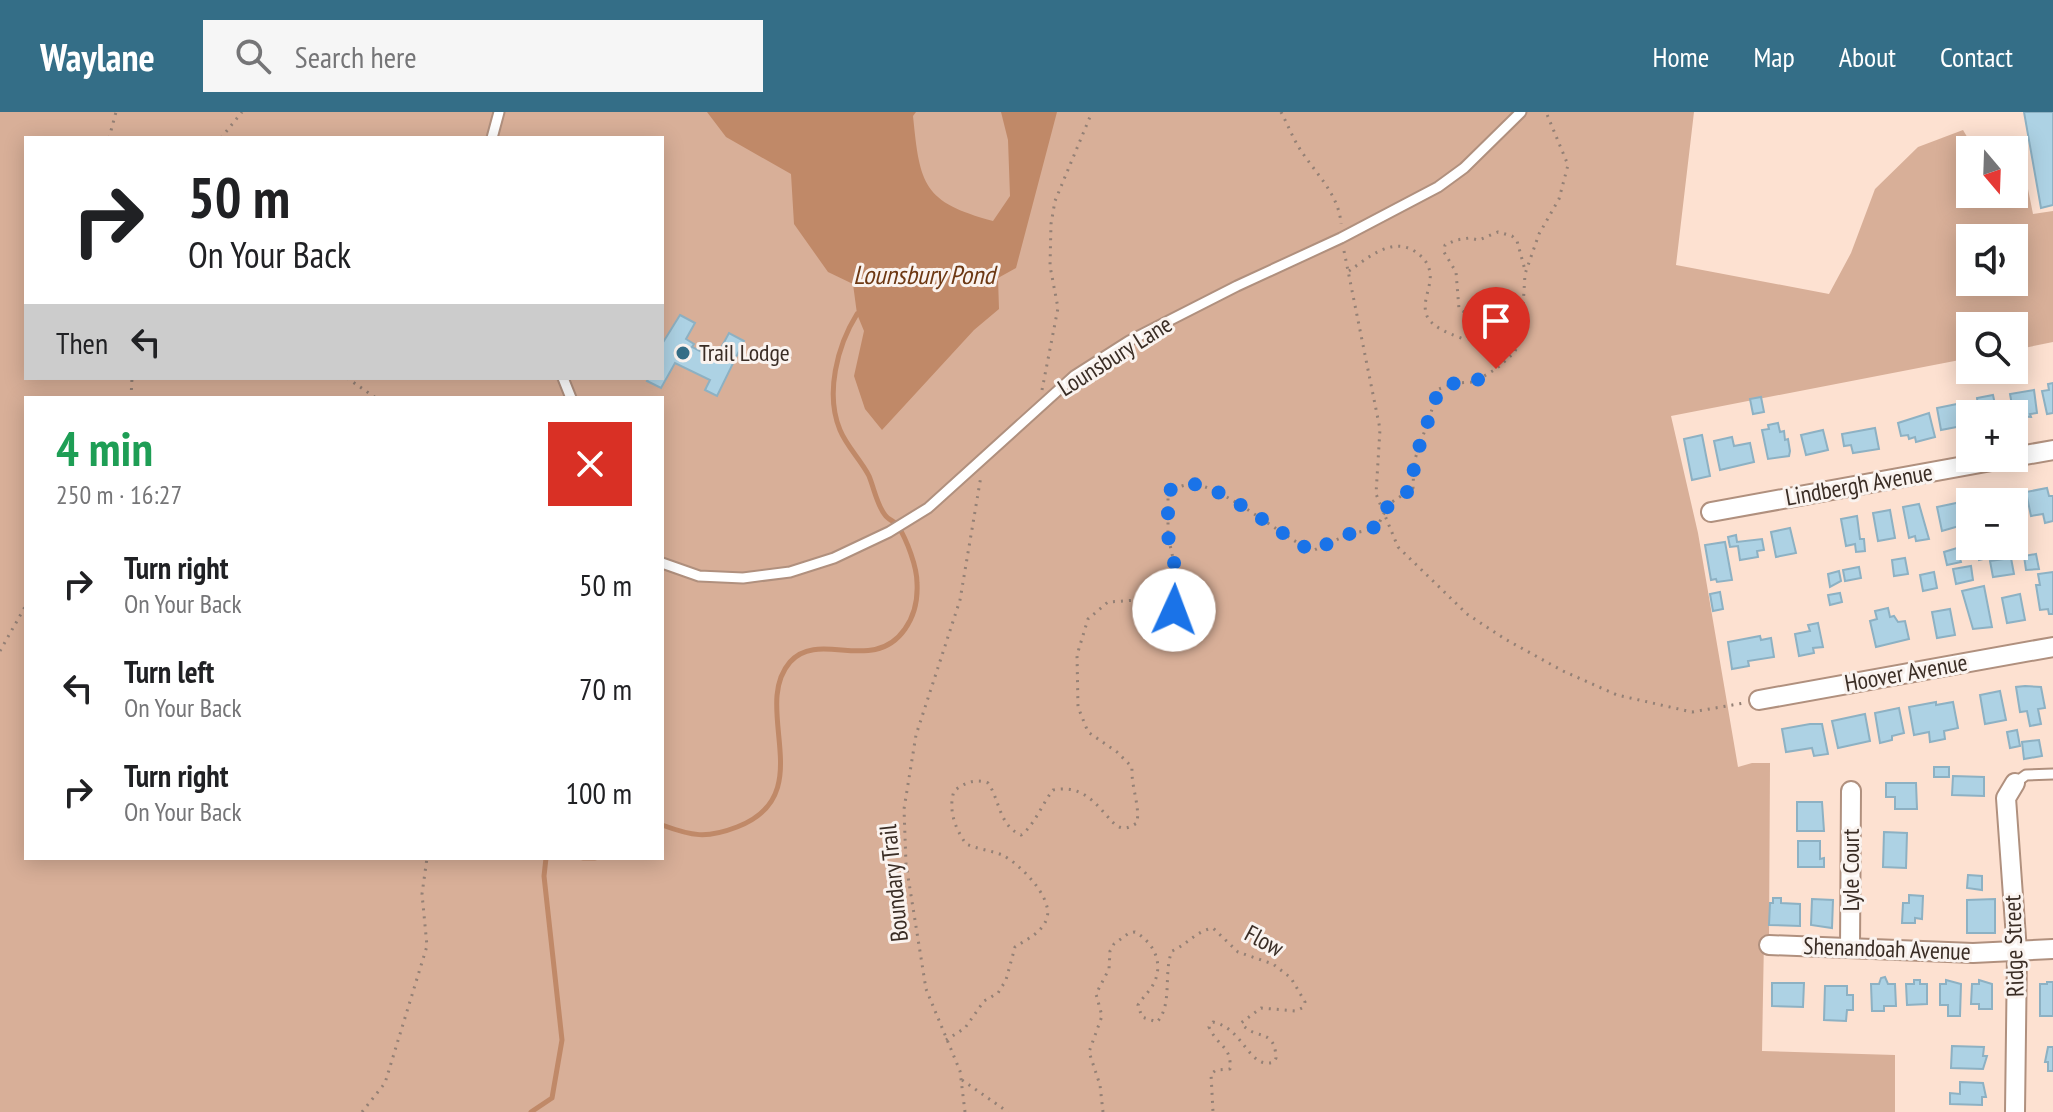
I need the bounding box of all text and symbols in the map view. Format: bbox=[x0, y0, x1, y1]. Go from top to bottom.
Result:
search box bbox=[203, 20, 763, 92]
text: Waylane bbox=[40, 32, 155, 81]
icon: search bbox=[231, 34, 275, 78]
text: Search here bbox=[295, 37, 417, 76]
text: Home bbox=[1653, 38, 1709, 75]
text: Map bbox=[1753, 38, 1795, 75]
text: About bbox=[1839, 38, 1896, 75]
text: Contact bbox=[1940, 38, 2013, 75]
north arrow bbox=[1956, 136, 2028, 208]
map controls bbox=[1956, 136, 2028, 560]
text: 50 m bbox=[188, 161, 290, 233]
icon: right bbox=[56, 168, 160, 272]
button: sound bbox=[1956, 224, 2028, 296]
text: On Your Back bbox=[188, 231, 351, 278]
water label: Lounsbury Pond bbox=[853, 258, 998, 291]
pin bbox=[1462, 287, 1530, 369]
icon: arrive bbox=[1474, 299, 1518, 343]
street label: Lounsbury Lane bbox=[1052, 308, 1178, 403]
button: search bbox=[1956, 312, 2028, 384]
icon: left bbox=[124, 320, 168, 364]
text: Then bbox=[56, 323, 108, 362]
place label: Trail Lodge bbox=[699, 337, 790, 368]
marker: Trail Lodge bbox=[674, 344, 692, 362]
button: + bbox=[1956, 400, 2028, 472]
text: 4 min bbox=[56, 417, 153, 479]
button: close bbox=[548, 422, 632, 506]
street label: Lindbergh Avenue bbox=[1783, 456, 1935, 513]
text: 250 m · 16:27 bbox=[56, 478, 182, 511]
button: − bbox=[1956, 488, 2028, 560]
text: Turn right bbox=[124, 548, 228, 587]
icon: right bbox=[56, 562, 100, 606]
text: 50 m bbox=[579, 565, 632, 604]
position arrow bbox=[1132, 568, 1216, 652]
text: On Your Back bbox=[124, 587, 242, 620]
street label: Hoover Avenue bbox=[1842, 646, 1970, 699]
text: Turn left bbox=[124, 652, 214, 691]
icon: left bbox=[56, 666, 100, 710]
text: 70 m bbox=[579, 669, 632, 708]
text: On Your Back bbox=[124, 691, 242, 724]
text: Turn right bbox=[124, 756, 228, 795]
icon: right bbox=[56, 770, 100, 814]
text: 100 m bbox=[566, 773, 632, 812]
text: On Your Back bbox=[124, 795, 242, 828]
street label: Boundary Trail bbox=[872, 823, 915, 943]
street label: Lyle Court bbox=[1835, 828, 1866, 911]
street label: Ridge Street bbox=[1996, 894, 2031, 998]
street label: Flow bbox=[1239, 918, 1290, 964]
street label: Shenandoah Avenue bbox=[1803, 930, 1971, 967]

